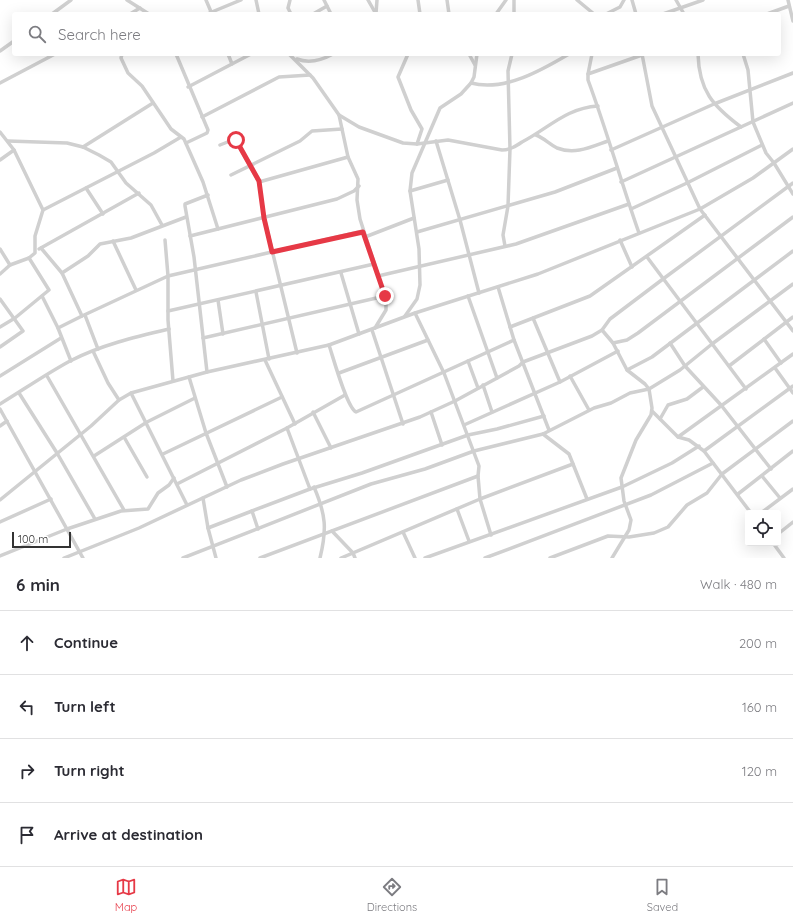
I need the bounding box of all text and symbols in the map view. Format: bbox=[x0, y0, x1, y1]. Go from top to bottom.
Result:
search box bbox=[12, 12, 781, 56]
icon: search bbox=[26, 23, 48, 45]
text: Search here bbox=[58, 25, 141, 44]
route start bbox=[227, 131, 245, 149]
route end bbox=[376, 287, 394, 305]
map controls bbox=[745, 510, 781, 546]
button: locate bbox=[745, 510, 781, 546]
scale bar bbox=[12, 530, 71, 549]
text: 100 m bbox=[18, 532, 48, 546]
text: 6 min bbox=[16, 574, 60, 595]
text: Walk · 480 m bbox=[700, 576, 777, 592]
icon: ahead bbox=[16, 632, 38, 654]
text: Continue bbox=[54, 633, 118, 652]
text: 200 m bbox=[739, 635, 777, 651]
icon: left bbox=[16, 696, 38, 718]
text: Turn left bbox=[54, 697, 116, 716]
text: 160 m bbox=[742, 699, 777, 715]
icon: right bbox=[16, 760, 38, 782]
text: Turn right bbox=[54, 761, 125, 780]
text: 120 m bbox=[742, 763, 777, 779]
icon: arrive bbox=[16, 824, 38, 846]
text: Arrive at destination bbox=[54, 825, 203, 844]
tab: Map bbox=[115, 876, 137, 914]
tab: Directions bbox=[367, 876, 417, 914]
tab: Saved bbox=[647, 876, 678, 914]

